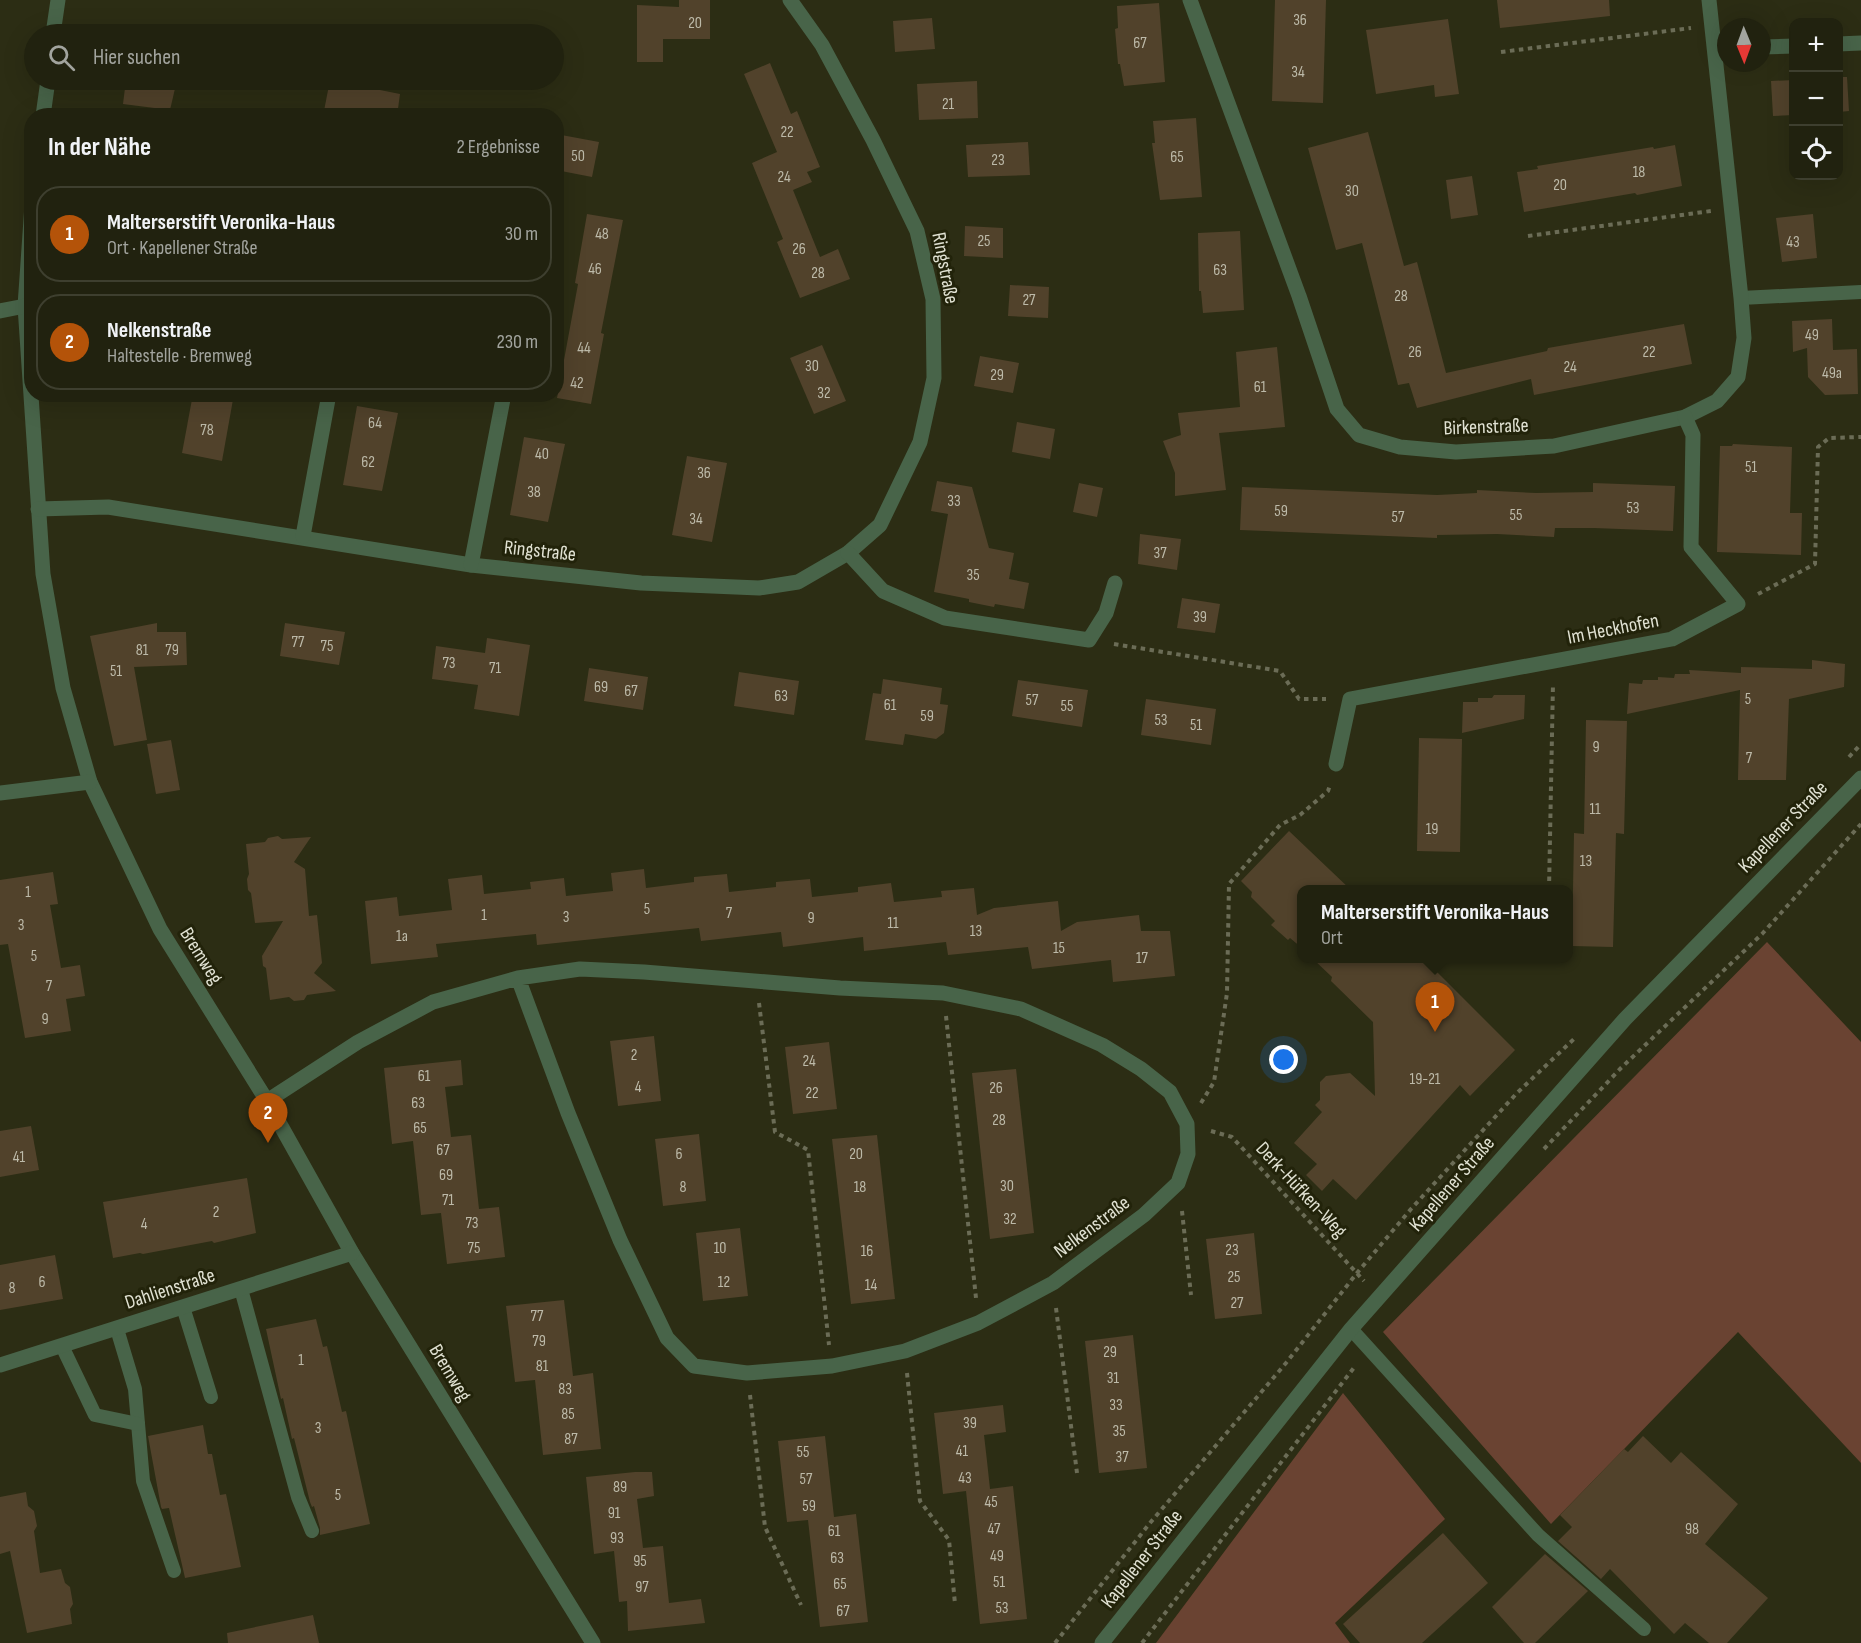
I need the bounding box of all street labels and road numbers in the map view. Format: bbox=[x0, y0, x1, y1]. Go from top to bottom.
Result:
street label: Ringstraße bbox=[926, 230, 964, 306]
street label: Birkenstraße bbox=[1443, 414, 1529, 440]
street label: Ringstraße bbox=[503, 535, 577, 567]
street label: Im Heckhofen bbox=[1565, 608, 1661, 650]
street label: Kapellener Straße bbox=[1733, 776, 1833, 878]
street label: Bremweg bbox=[174, 923, 228, 989]
street label: Kapellener Straße bbox=[1404, 1132, 1500, 1236]
street label: Derk-Hüfken-Weg bbox=[1251, 1137, 1352, 1243]
street label: Nelkenstraße bbox=[1049, 1191, 1135, 1263]
street label: Dahlienstraße bbox=[122, 1263, 218, 1315]
street label: Bremweg bbox=[424, 1340, 476, 1406]
street label: Kapellener Straße bbox=[1096, 1505, 1188, 1613]

